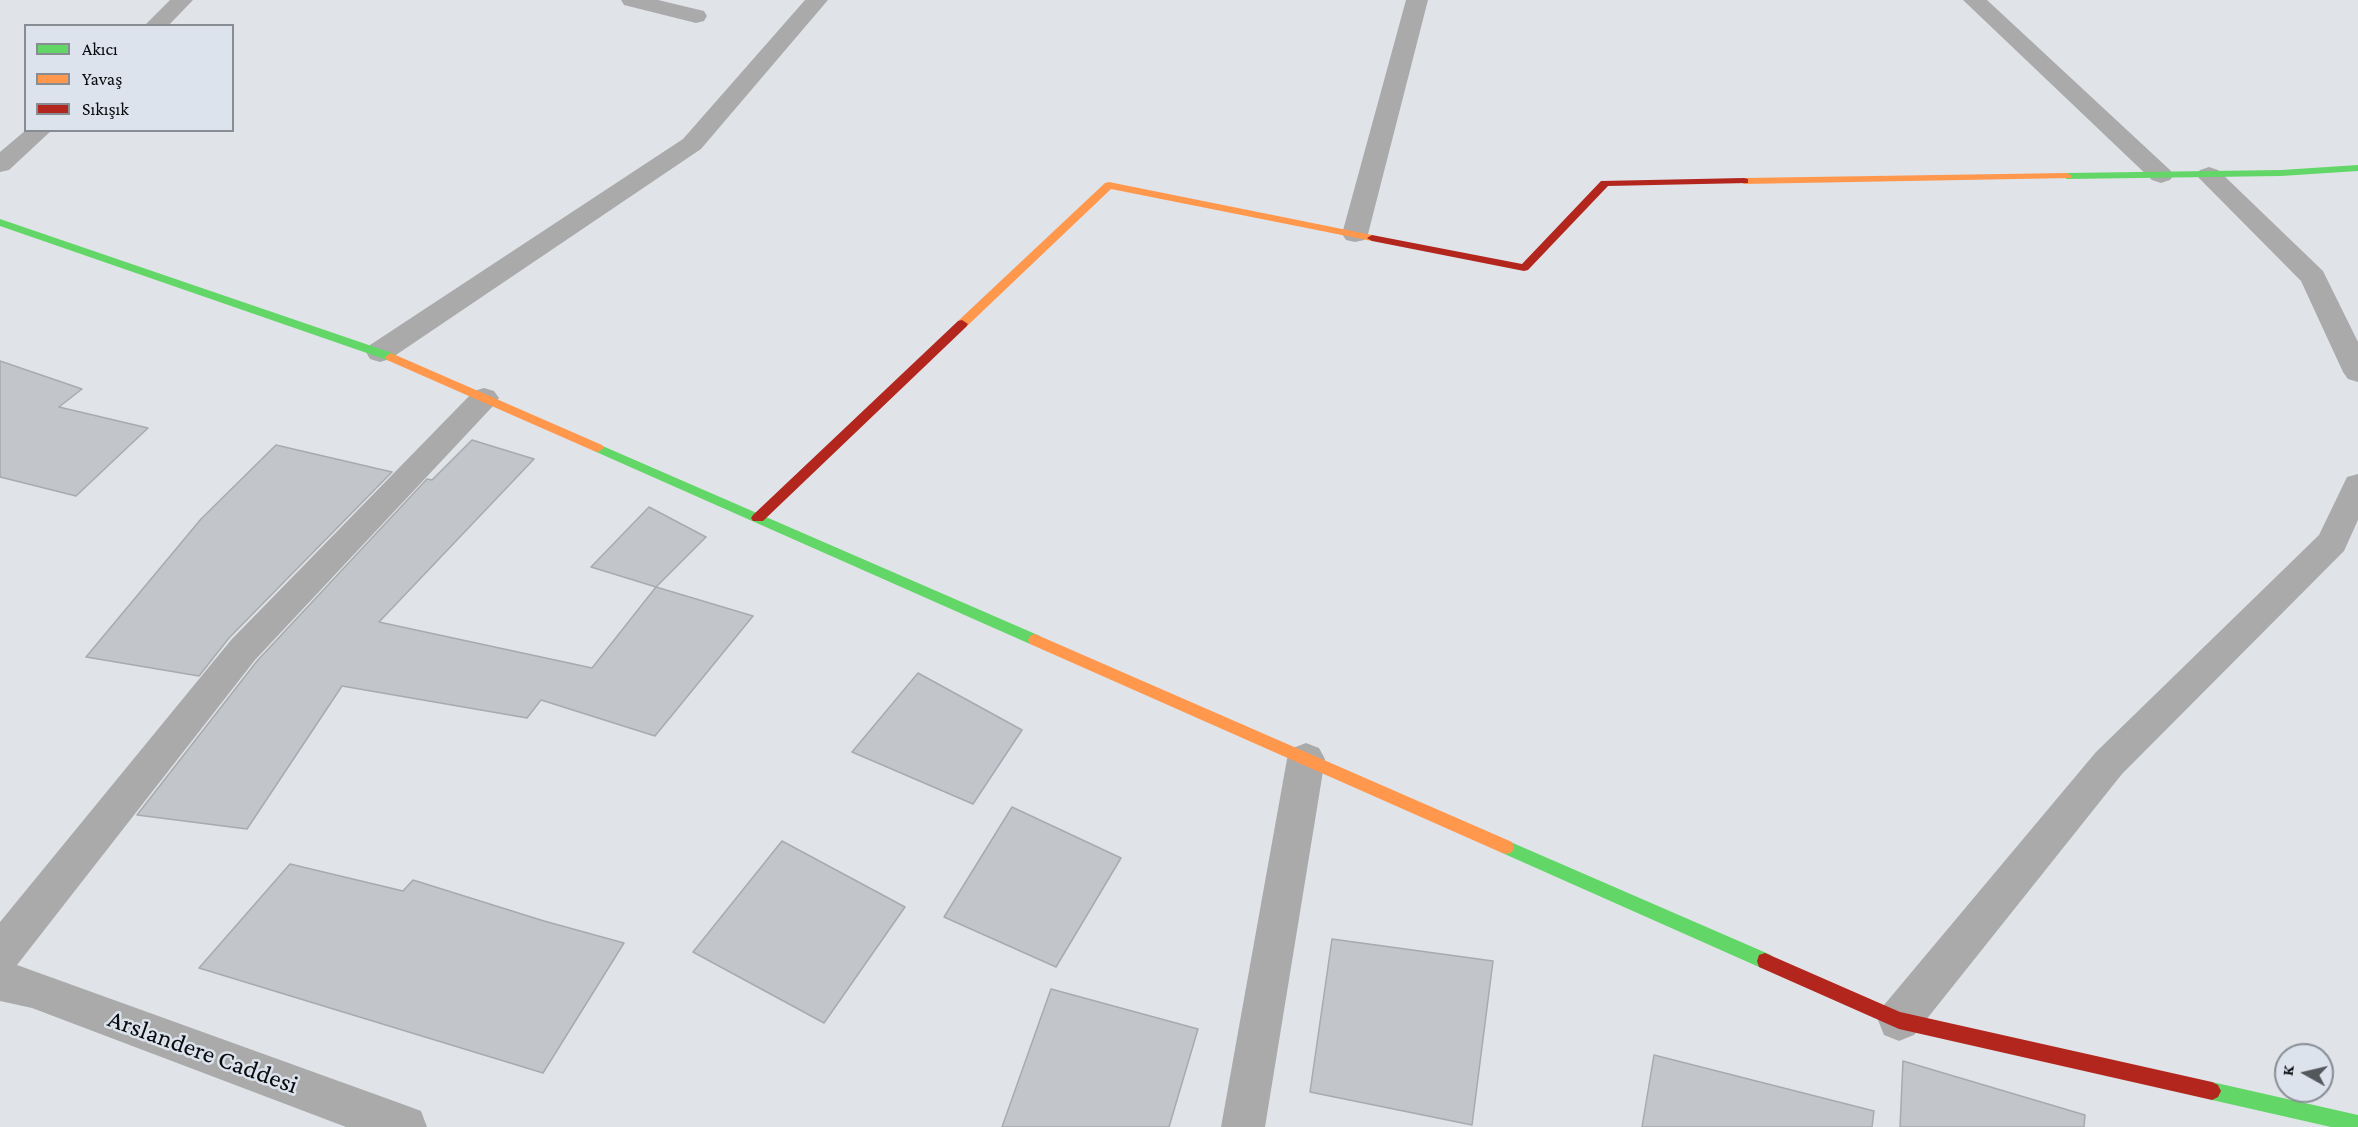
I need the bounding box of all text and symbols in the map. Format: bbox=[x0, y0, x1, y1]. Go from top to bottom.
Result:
legend bbox=[24, 24, 234, 132]
text: Akıcı bbox=[82, 39, 118, 59]
text: Yavaş bbox=[82, 69, 122, 89]
text: Sıkışık bbox=[82, 99, 129, 119]
street label: Arslandere Caddesi bbox=[104, 1003, 302, 1101]
north arrow bbox=[2274, 1043, 2334, 1103]
text: K bbox=[2279, 1064, 2297, 1077]

